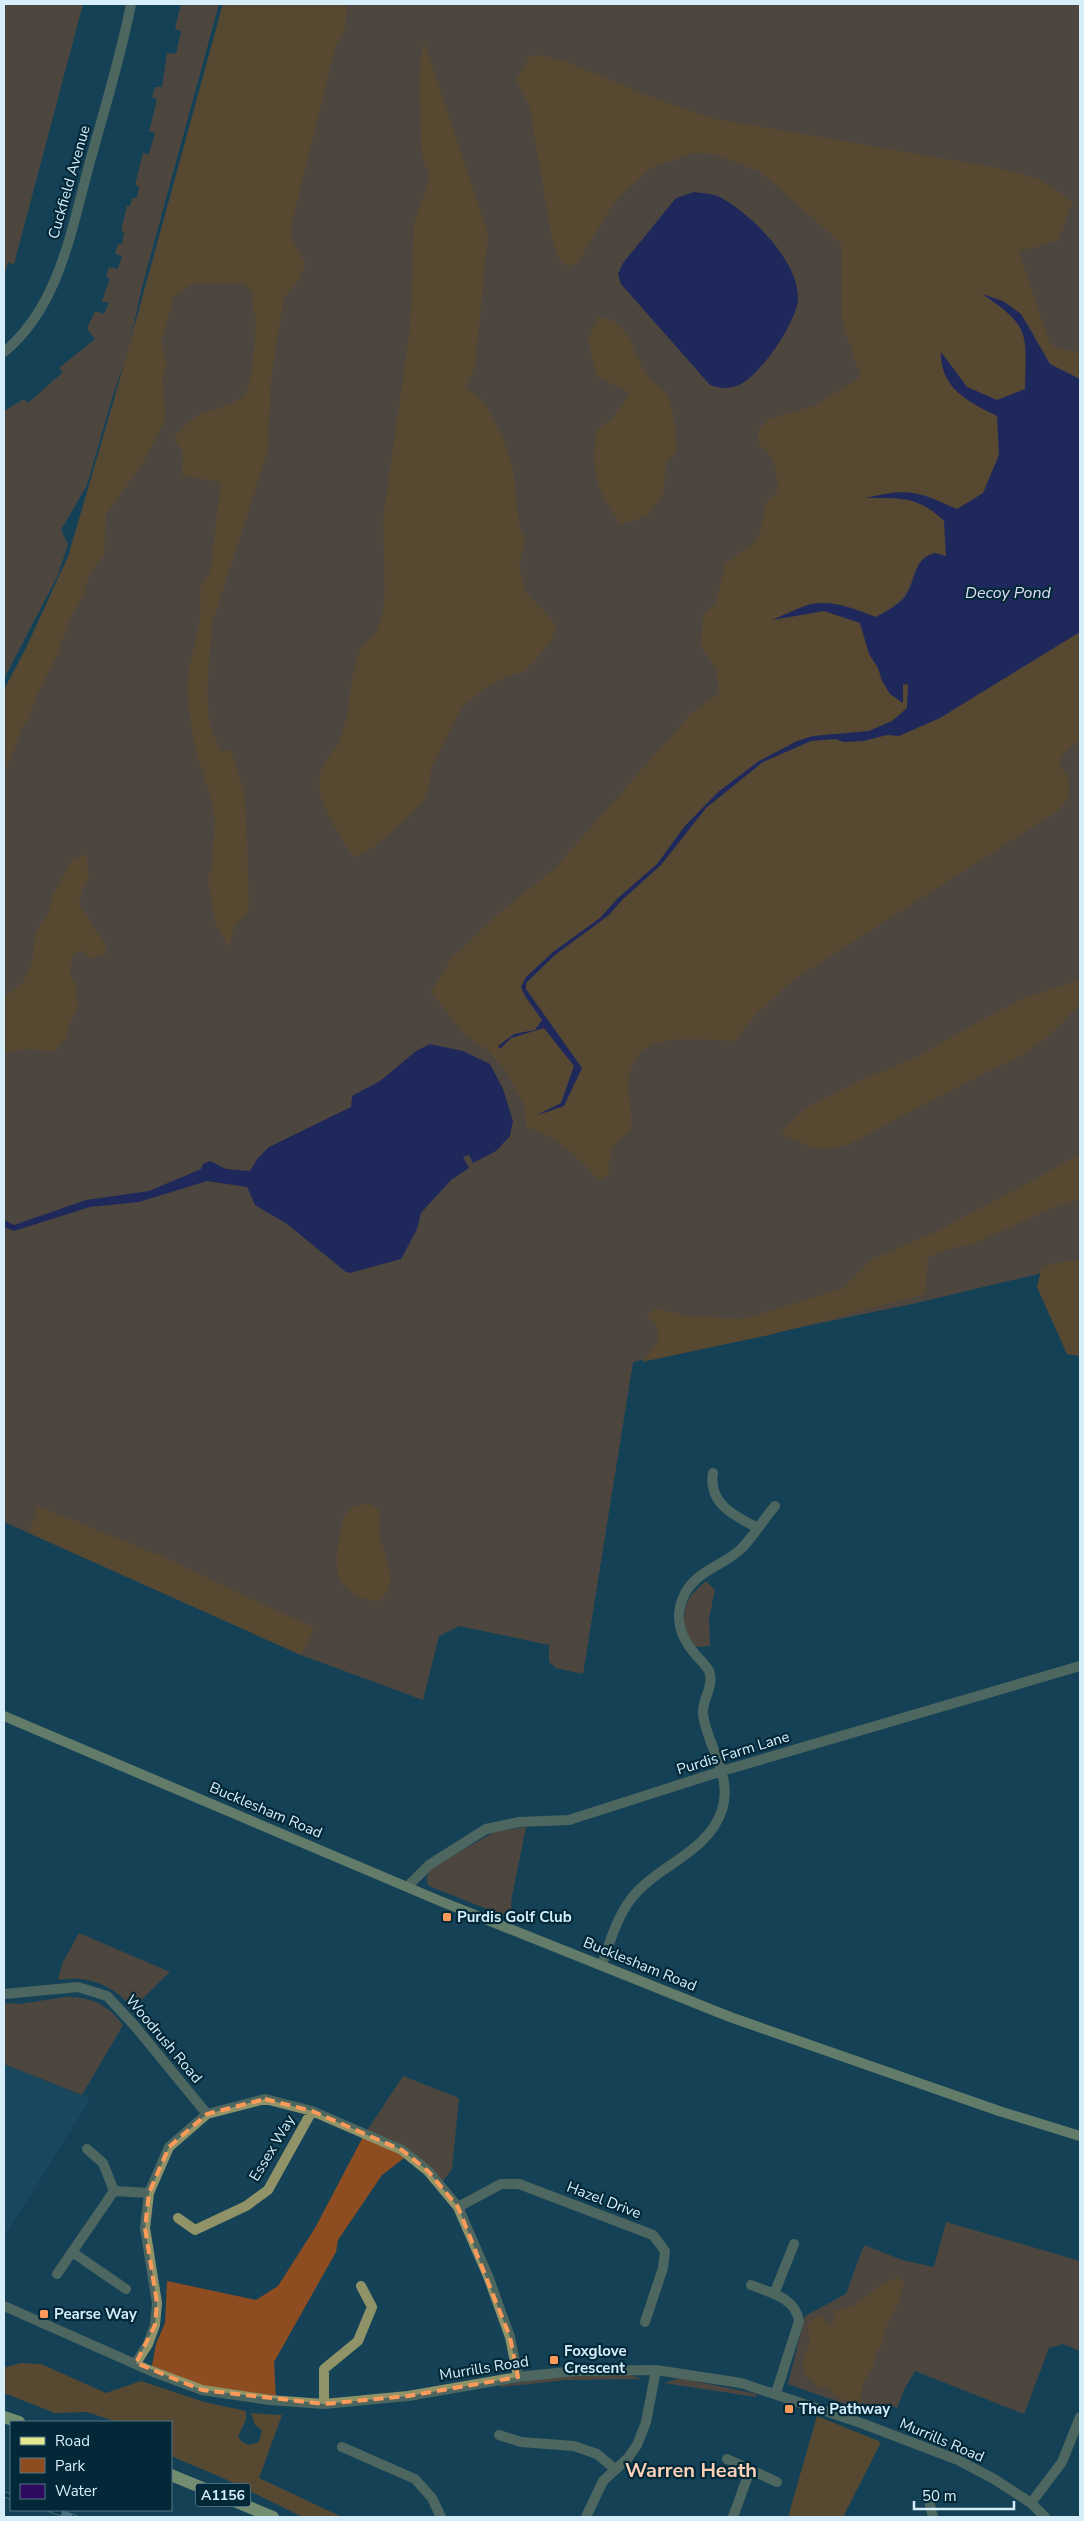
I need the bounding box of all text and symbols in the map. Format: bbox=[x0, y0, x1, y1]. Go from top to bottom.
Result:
street label: Cuckfield Avenue bbox=[43, 123, 95, 241]
water label: Decoy Pond bbox=[965, 582, 1052, 604]
street label: Purdis Farm Lane bbox=[674, 1726, 792, 1780]
street label: Bucklesham Road bbox=[207, 1777, 325, 1843]
place label: Purdis Golf Club bbox=[457, 1907, 572, 1927]
marker: Purdis Golf Club bbox=[441, 1911, 453, 1923]
street label: Bucklesham Road bbox=[580, 1932, 700, 1996]
street label: Woodrush Road bbox=[121, 1991, 207, 2087]
street label: Essex Way bbox=[244, 2111, 300, 2185]
street label: Hazel Drive bbox=[564, 2177, 644, 2223]
place label: Pearse Way bbox=[54, 2304, 137, 2324]
marker: Pearse Way bbox=[38, 2308, 50, 2320]
place label: Foxglove Crescent bbox=[564, 2341, 627, 2378]
street label: Murrills Road bbox=[438, 2351, 530, 2385]
marker: Foxglove Crescent bbox=[548, 2354, 560, 2366]
place label: The Pathway bbox=[799, 2399, 890, 2419]
marker: The Pathway bbox=[783, 2403, 795, 2415]
street label: Murrills Road bbox=[897, 2413, 987, 2467]
legend bbox=[10, 2421, 172, 2511]
text: Road bbox=[55, 2431, 90, 2451]
text: Park bbox=[55, 2456, 85, 2476]
district label: Warren Heath bbox=[625, 2457, 757, 2484]
scale bar bbox=[914, 2478, 1014, 2510]
text: Water bbox=[55, 2481, 98, 2501]
road number: A1156 bbox=[196, 2484, 250, 2506]
text: 50 m bbox=[922, 2486, 957, 2506]

